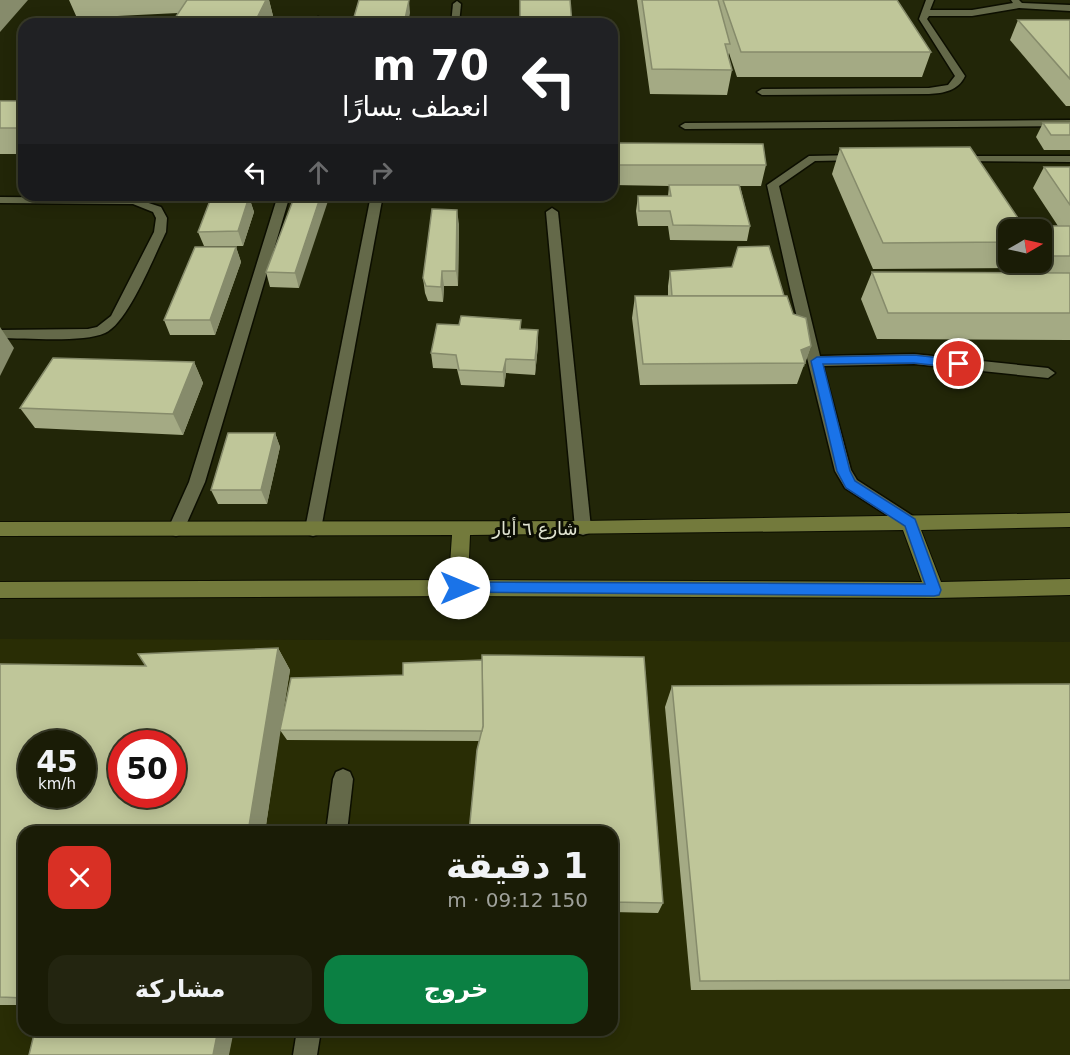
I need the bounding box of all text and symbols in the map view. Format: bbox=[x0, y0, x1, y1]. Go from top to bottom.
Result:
text: 70 m bbox=[372, 41, 489, 90]
icon: left bbox=[510, 42, 588, 120]
text: انعطف يسارًا bbox=[342, 91, 489, 122]
icon: left bbox=[239, 156, 272, 189]
icon: ahead bbox=[302, 156, 335, 189]
icon: right bbox=[365, 156, 398, 189]
north arrow bbox=[998, 219, 1052, 273]
map controls bbox=[998, 219, 1052, 273]
pin bbox=[933, 338, 984, 389]
icon: arrive bbox=[942, 347, 975, 380]
street label: شارع ٦ أيار bbox=[491, 517, 578, 540]
position arrow bbox=[427, 556, 491, 620]
speed limit sign: 50 bbox=[108, 730, 186, 808]
text: 45 bbox=[36, 744, 78, 779]
text: km/h bbox=[38, 775, 76, 793]
text: 1 دقيقة bbox=[446, 845, 588, 886]
button: close bbox=[48, 846, 111, 909]
text: 150 m · 09:12 bbox=[447, 888, 588, 912]
button: مشاركة bbox=[48, 955, 312, 1024]
button: خروج bbox=[324, 955, 588, 1024]

